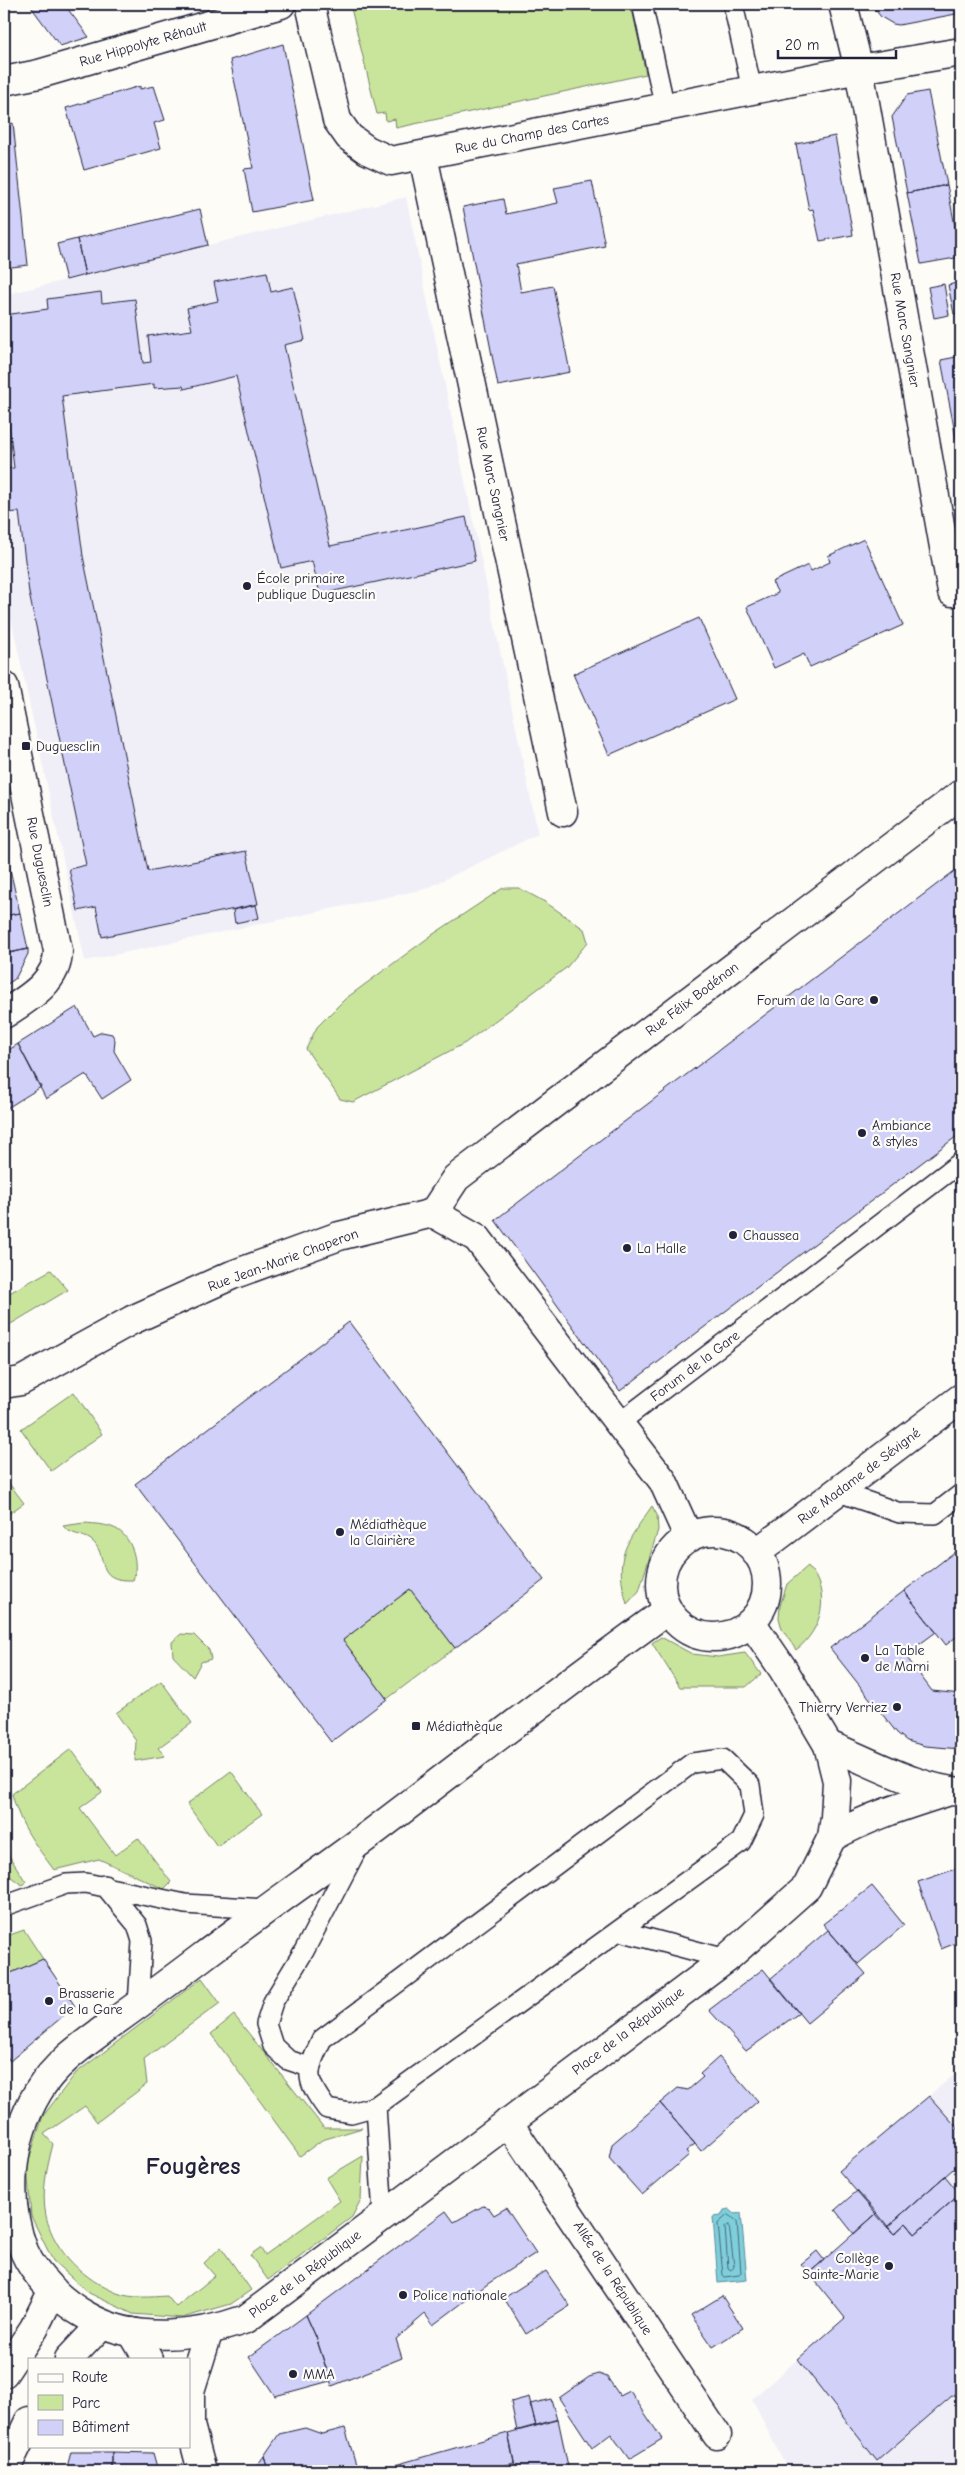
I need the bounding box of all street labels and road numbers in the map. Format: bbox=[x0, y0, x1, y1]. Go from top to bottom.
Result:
street label: Rue Hippolyte Réhault bbox=[77, 17, 210, 70]
street label: Rue du Champ des Cartes bbox=[454, 111, 610, 157]
street label: Rue Marc Sangnier bbox=[887, 271, 924, 389]
street label: Rue Marc Sangnier bbox=[473, 425, 513, 543]
street label: Rue Duguesclin bbox=[23, 816, 57, 908]
street label: Rue Félix Bodénan bbox=[642, 958, 742, 1040]
street label: Rue Jean-Marie Chaperon bbox=[205, 1225, 361, 1295]
street label: Forum de la Gare bbox=[647, 1327, 743, 1405]
street label: Rue Madame de Sévigné bbox=[794, 1424, 924, 1528]
street label: Place de la République bbox=[569, 1983, 687, 2079]
street label: Allée de la République bbox=[570, 2218, 656, 2338]
street label: Place de la République bbox=[246, 2226, 364, 2322]

